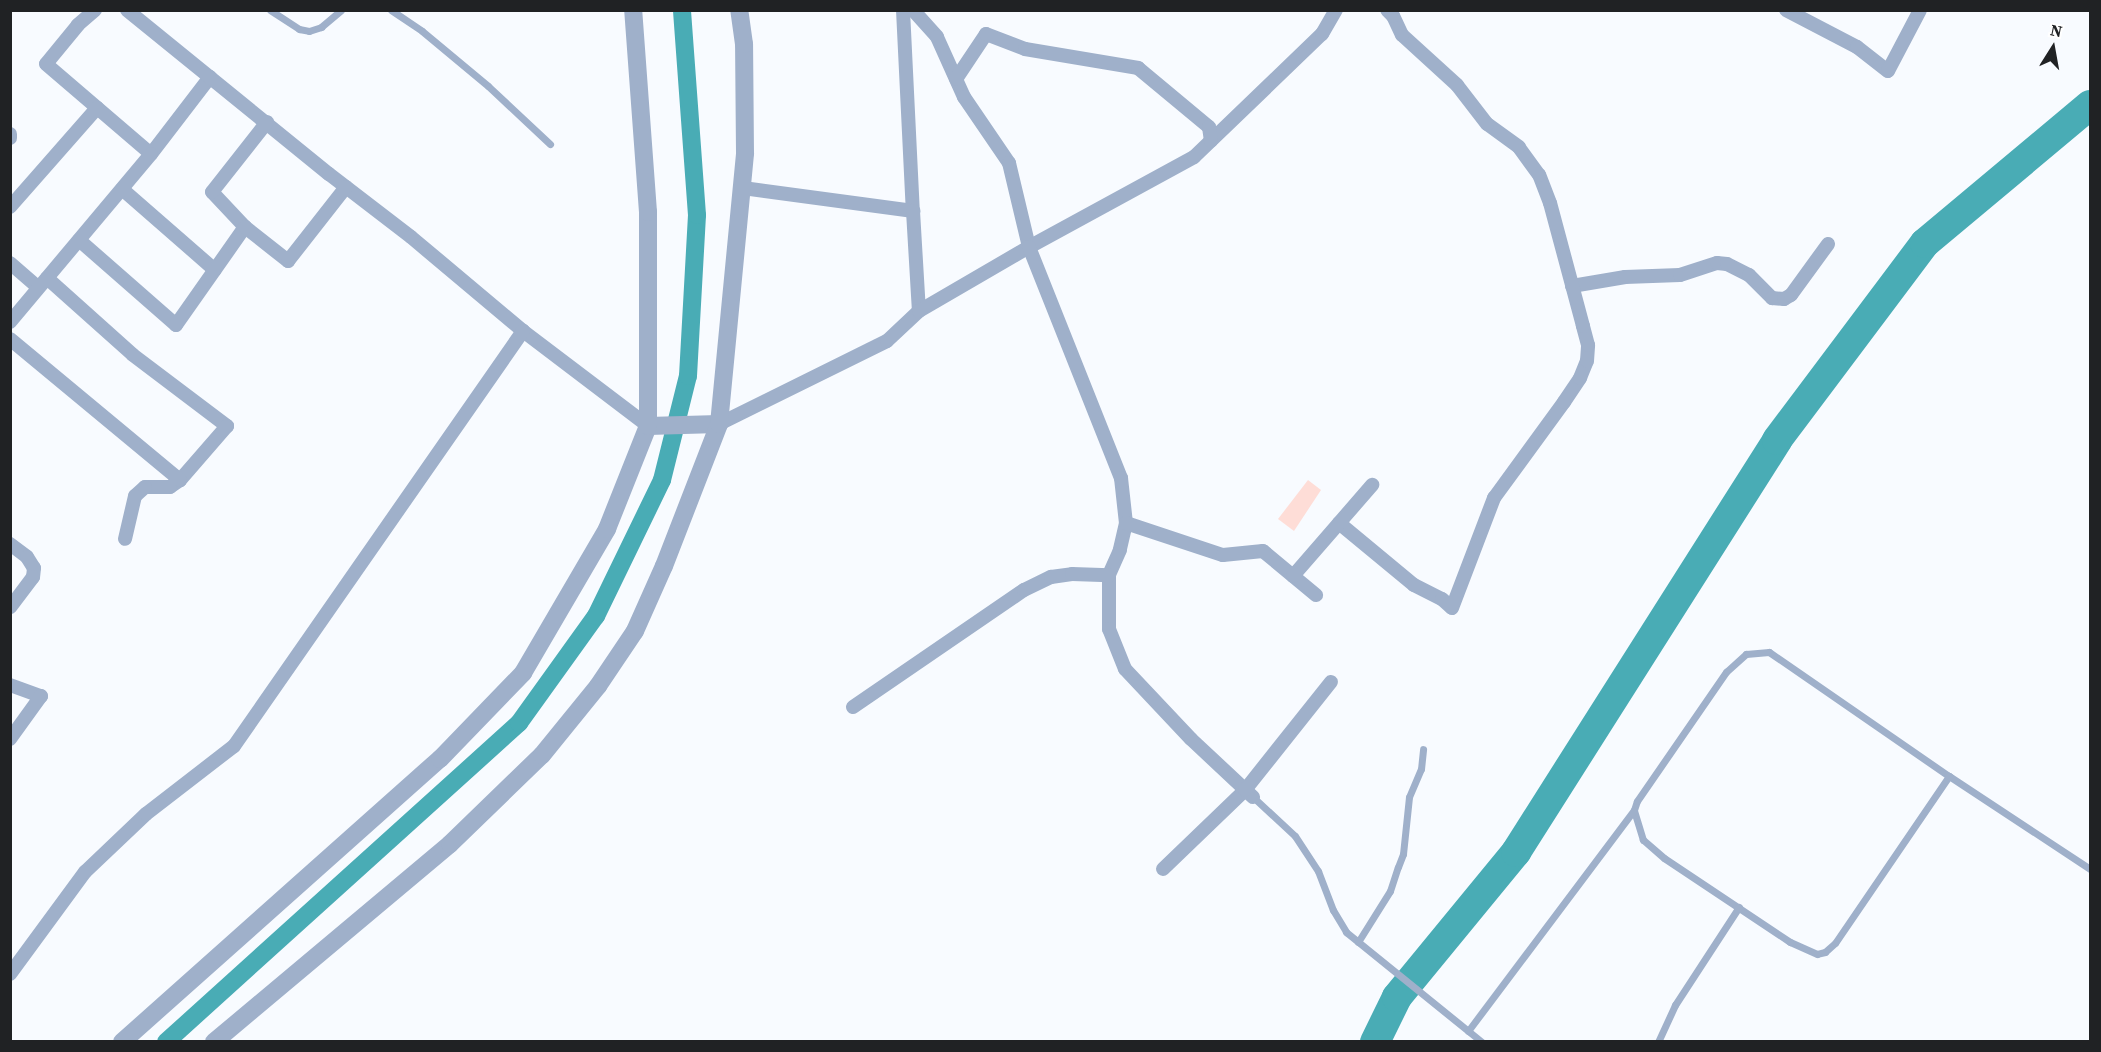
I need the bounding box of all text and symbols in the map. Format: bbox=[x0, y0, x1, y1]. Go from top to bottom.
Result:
north arrow bbox=[2023, 18, 2083, 78]
text: N bbox=[2049, 18, 2064, 42]

